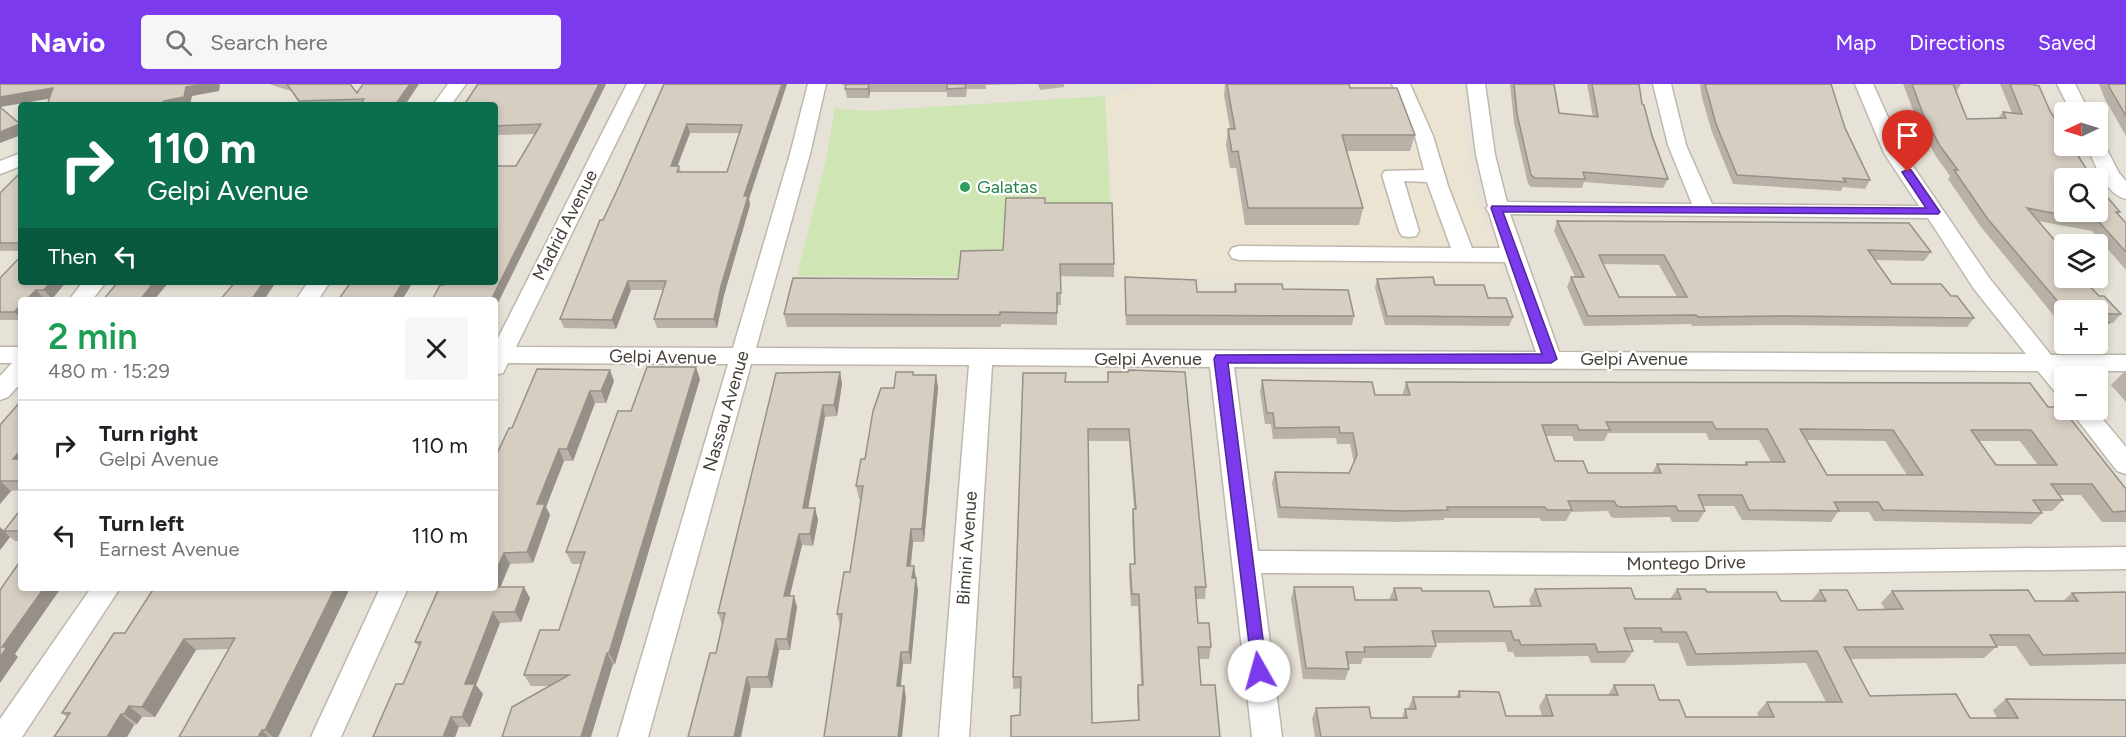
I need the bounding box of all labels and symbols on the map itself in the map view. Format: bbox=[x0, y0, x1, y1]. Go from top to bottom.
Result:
north arrow bbox=[2054, 102, 2108, 156]
pin bbox=[1882, 110, 1933, 172]
street label: Madrid Avenue bbox=[528, 166, 602, 284]
place label: Galatas bbox=[977, 176, 1037, 198]
marker: Galatas bbox=[958, 180, 972, 194]
street label: Gelpi Avenue bbox=[609, 345, 717, 369]
street label: Nassau Avenue bbox=[698, 348, 754, 474]
street label: Gelpi Avenue bbox=[1094, 348, 1202, 370]
street label: Gelpi Avenue bbox=[1580, 348, 1688, 370]
street label: Bimini Avenue bbox=[952, 490, 982, 606]
street label: Montego Drive bbox=[1626, 551, 1746, 575]
position arrow bbox=[1227, 639, 1291, 703]

